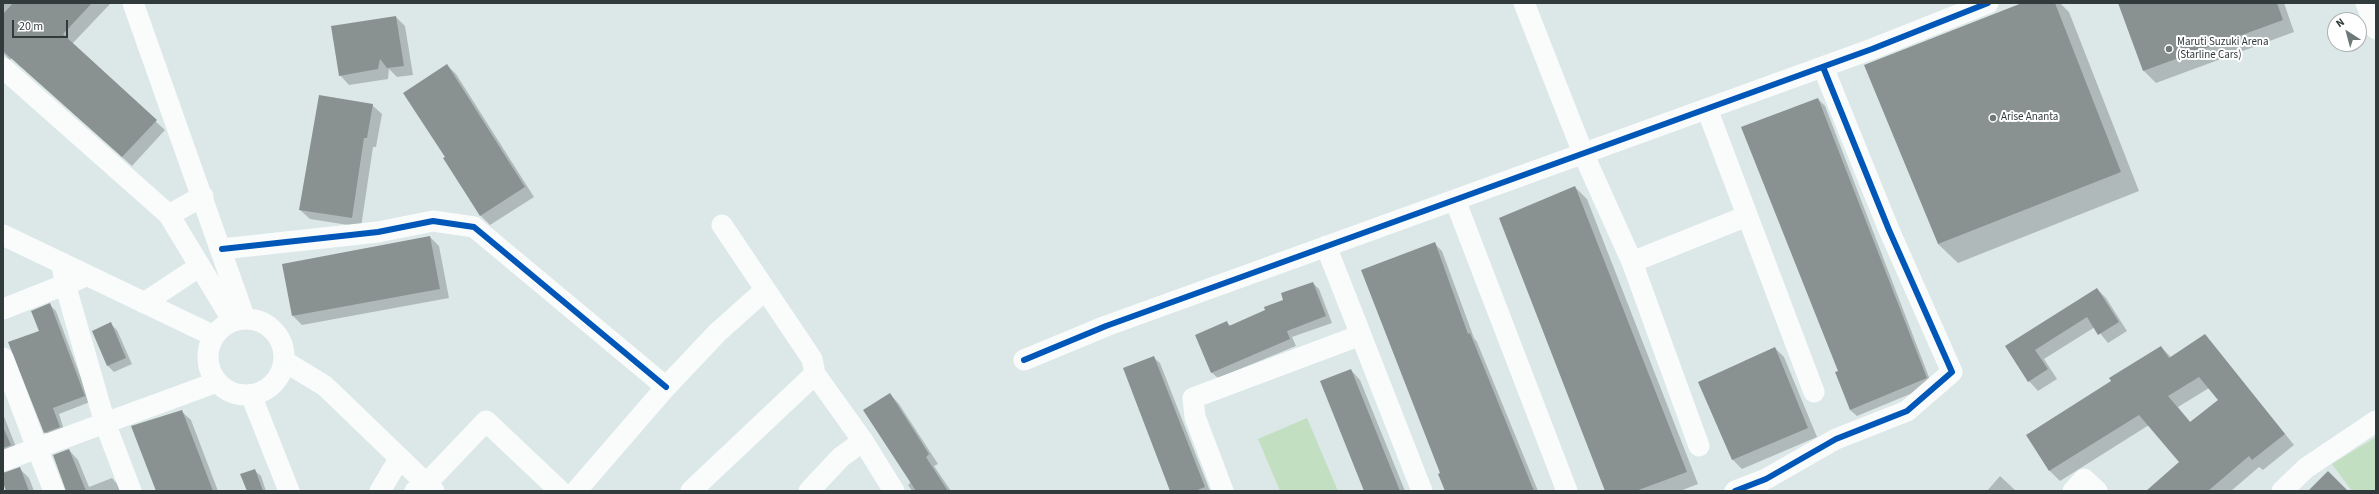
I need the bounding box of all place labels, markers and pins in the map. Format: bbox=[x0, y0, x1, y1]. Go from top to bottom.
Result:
place label: Maruti Suzuki Arena (Starline Cars) bbox=[2177, 36, 2268, 62]
marker: Maruti Suzuki Arena (Starline Cars) bbox=[2164, 44, 2174, 54]
place label: Arise Ananta bbox=[2001, 111, 2058, 125]
marker: Arise Ananta bbox=[1988, 113, 1998, 123]

